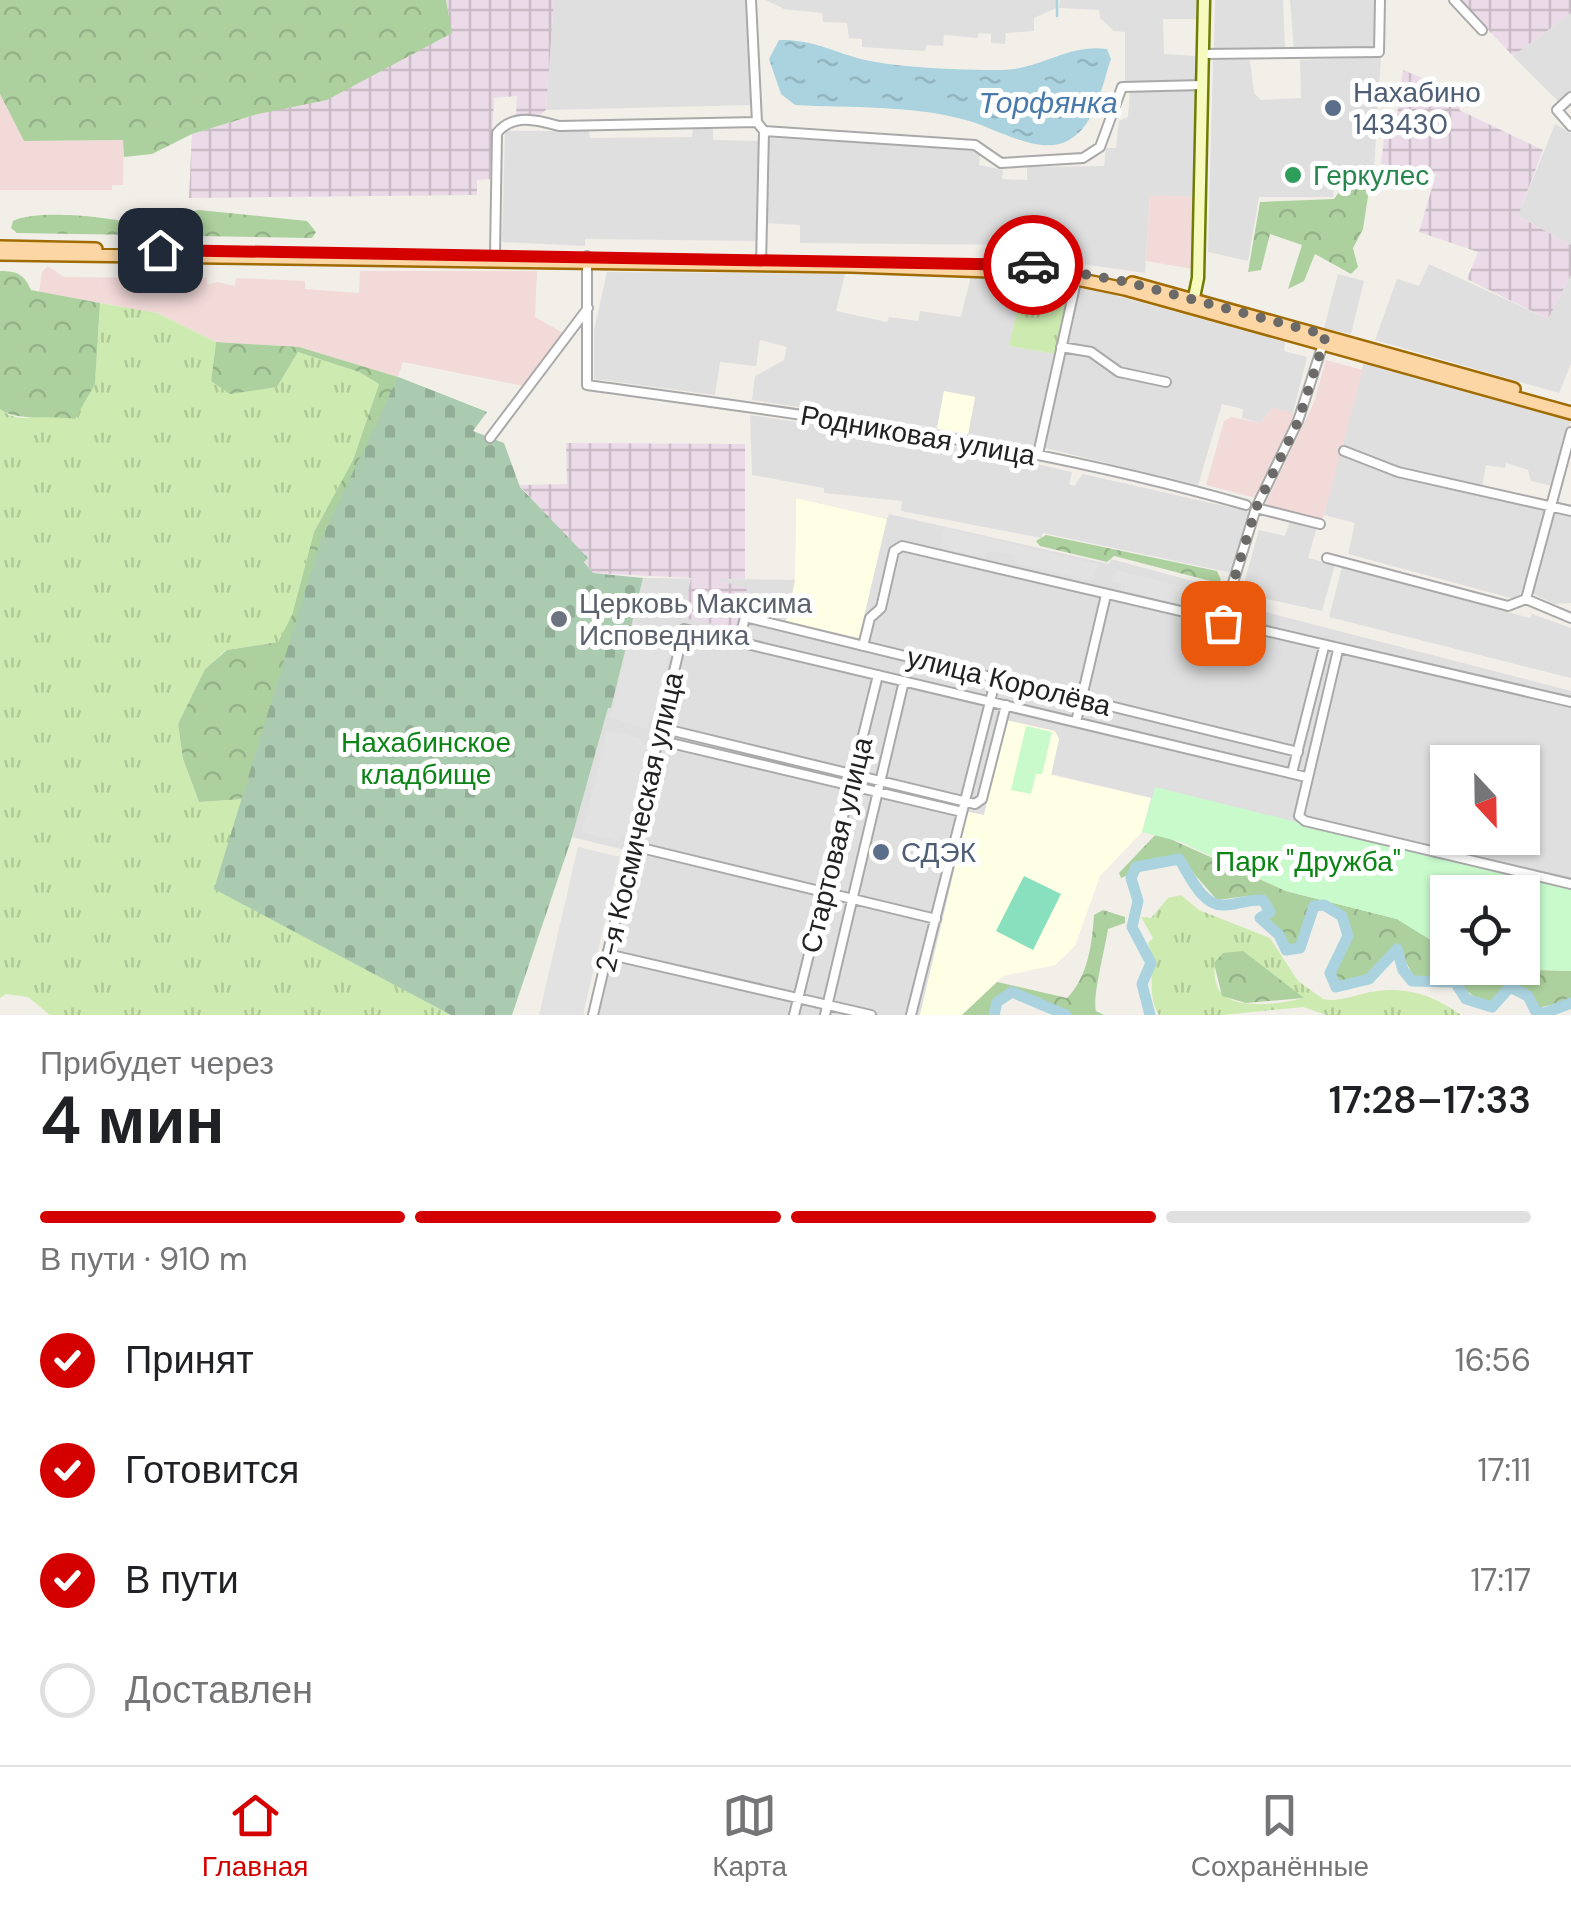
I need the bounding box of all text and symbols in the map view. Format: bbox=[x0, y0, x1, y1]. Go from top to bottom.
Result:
place label: Нахабино 143430 bbox=[1353, 74, 1481, 143]
water label: Торфянка bbox=[978, 83, 1118, 122]
marker: Нахабино 143430 bbox=[1322, 97, 1344, 119]
place label: Геркулес bbox=[1313, 157, 1429, 194]
marker: Геркулес bbox=[1282, 164, 1304, 186]
pin bbox=[118, 208, 203, 293]
courier bbox=[983, 215, 1083, 315]
icon: home bbox=[133, 223, 188, 278]
icon: car bbox=[1006, 238, 1061, 293]
street label: Родниковая улица bbox=[798, 397, 1039, 474]
pin bbox=[1181, 581, 1266, 666]
place label: Церковь Максима Исповедника bbox=[579, 585, 813, 654]
icon: bag bbox=[1196, 596, 1251, 651]
marker: Церковь Максима Исповедника bbox=[548, 608, 570, 630]
street label: улица Королёва bbox=[903, 638, 1115, 725]
street label: 2-я Космическая улица bbox=[587, 668, 692, 976]
park label: Нахабинское кладбище bbox=[341, 724, 511, 793]
street label: Стартовая улица bbox=[792, 733, 881, 957]
north arrow bbox=[1430, 745, 1540, 855]
map controls bbox=[1430, 745, 1540, 985]
place label: СДЭК bbox=[901, 834, 977, 871]
marker: СДЭК bbox=[870, 841, 892, 863]
park label: Парк "Дружба" bbox=[1215, 843, 1401, 880]
button: locate bbox=[1430, 875, 1540, 985]
text: Прибудет через bbox=[40, 1042, 274, 1084]
text: 17:28–17:33 bbox=[1329, 1075, 1531, 1125]
text: 4 мин bbox=[40, 1079, 225, 1163]
text: В пути · 910 m bbox=[40, 1238, 248, 1280]
icon: check bbox=[40, 1333, 95, 1388]
text: Принят bbox=[125, 1335, 254, 1385]
text: 16:56 bbox=[1455, 1339, 1531, 1381]
icon: check bbox=[40, 1443, 95, 1498]
text: Готовится bbox=[125, 1445, 299, 1495]
text: 17:11 bbox=[1477, 1449, 1531, 1491]
icon: check bbox=[40, 1553, 95, 1608]
text: В пути bbox=[125, 1555, 239, 1605]
text: 17:17 bbox=[1470, 1559, 1531, 1601]
text: Доставлен bbox=[125, 1665, 313, 1715]
tab: Главная bbox=[202, 1788, 308, 1885]
tab: Карта bbox=[712, 1788, 787, 1885]
tab: Сохранённые bbox=[1191, 1788, 1369, 1885]

